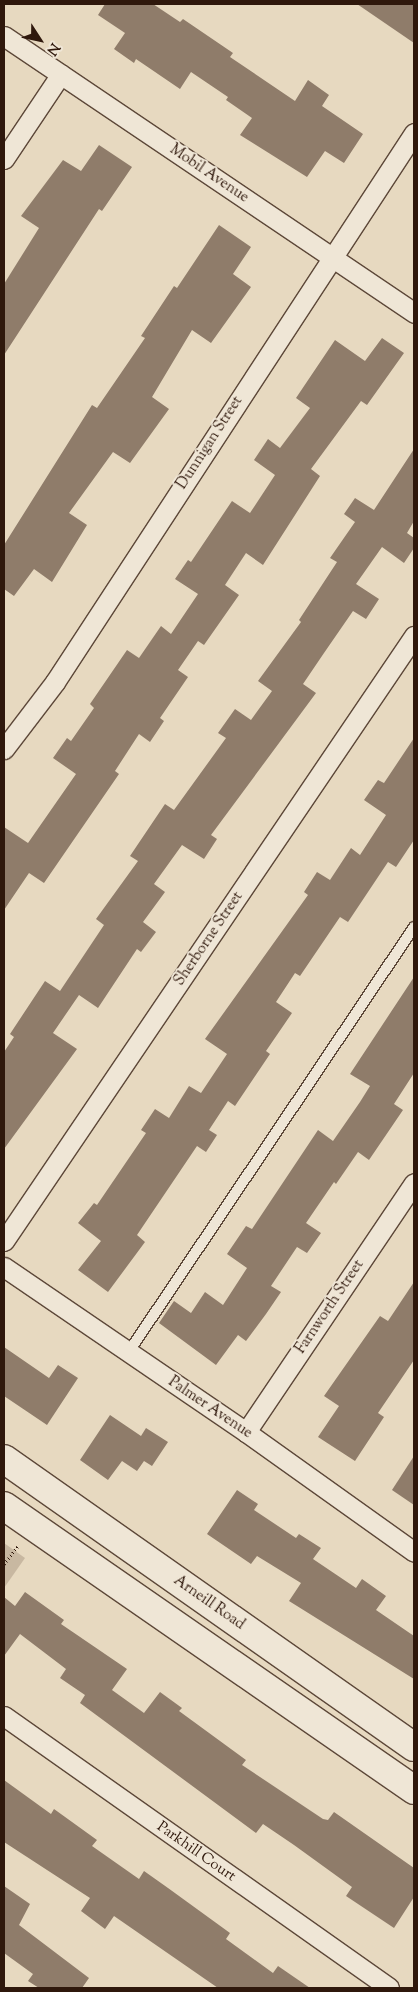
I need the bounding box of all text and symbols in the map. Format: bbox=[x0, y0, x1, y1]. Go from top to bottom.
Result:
north arrow bbox=[15, 15, 65, 65]
text: N bbox=[41, 38, 64, 59]
street label: Mobil Avenue bbox=[166, 141, 252, 207]
street label: Dunnigan Street bbox=[173, 393, 247, 493]
street label: Sherborne Street bbox=[171, 888, 247, 990]
street label: Farnworth Street bbox=[292, 1257, 368, 1357]
street label: Palmer Avenue bbox=[165, 1373, 255, 1443]
street label: Arneill Road bbox=[170, 1572, 248, 1634]
street label: Parkhill Court bbox=[153, 1818, 239, 1886]

